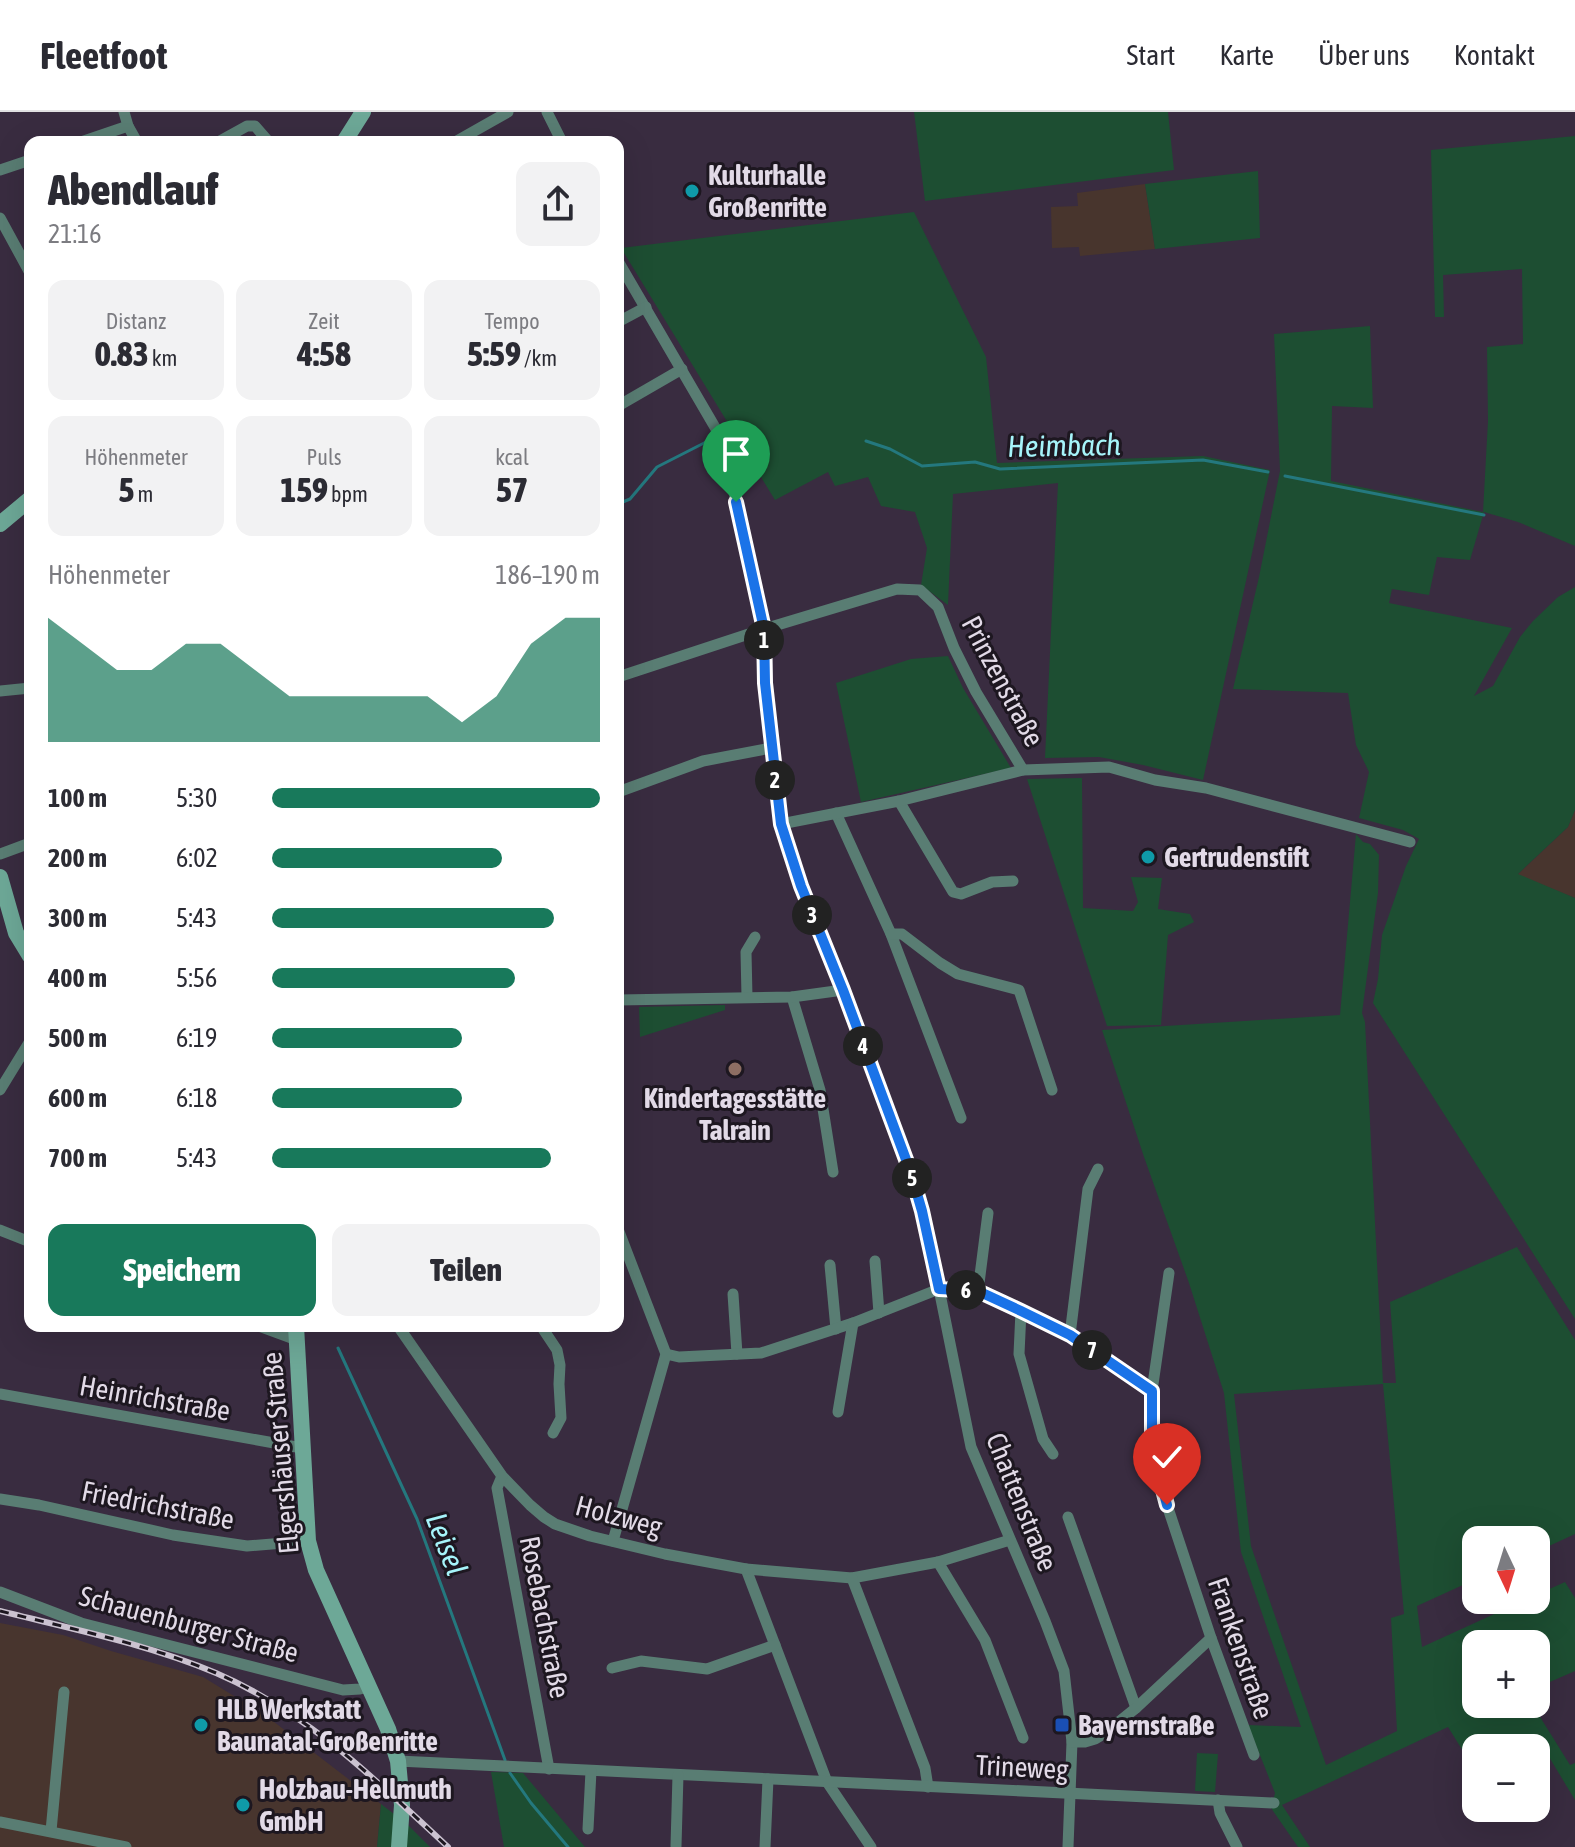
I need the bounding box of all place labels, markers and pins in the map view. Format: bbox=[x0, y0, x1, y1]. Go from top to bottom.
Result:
place label: Kulturhalle Großenritte bbox=[708, 159, 827, 223]
marker: Kulturhalle Großenritte bbox=[683, 182, 701, 200]
pin bbox=[702, 420, 770, 502]
pin: 1 bbox=[744, 620, 784, 660]
pin: 2 bbox=[755, 760, 795, 800]
place label: Gertrudenstift bbox=[1164, 841, 1309, 873]
marker: Gertrudenstift bbox=[1139, 848, 1157, 866]
pin: 3 bbox=[792, 895, 832, 935]
pin: 4 bbox=[843, 1026, 883, 1066]
marker: Kindertagesstätte Talrain bbox=[726, 1060, 744, 1078]
place label: Kindertagesstätte Talrain bbox=[644, 1082, 826, 1146]
pin: 5 bbox=[892, 1158, 932, 1198]
pin: 6 bbox=[946, 1270, 986, 1310]
pin: 7 bbox=[1072, 1330, 1112, 1370]
pin bbox=[1133, 1423, 1201, 1505]
place label: HLB Werkstatt Baunatal-Großenritte bbox=[217, 1693, 438, 1757]
place label: Bayernstraße bbox=[1078, 1709, 1215, 1741]
marker: HLB Werkstatt Baunatal-Großenritte bbox=[192, 1716, 210, 1734]
marker: Bayernstraße bbox=[1053, 1716, 1071, 1734]
place label: Holzbau-Hellmuth GmbH bbox=[259, 1773, 452, 1837]
marker: Holzbau-Hellmuth GmbH bbox=[234, 1796, 252, 1814]

